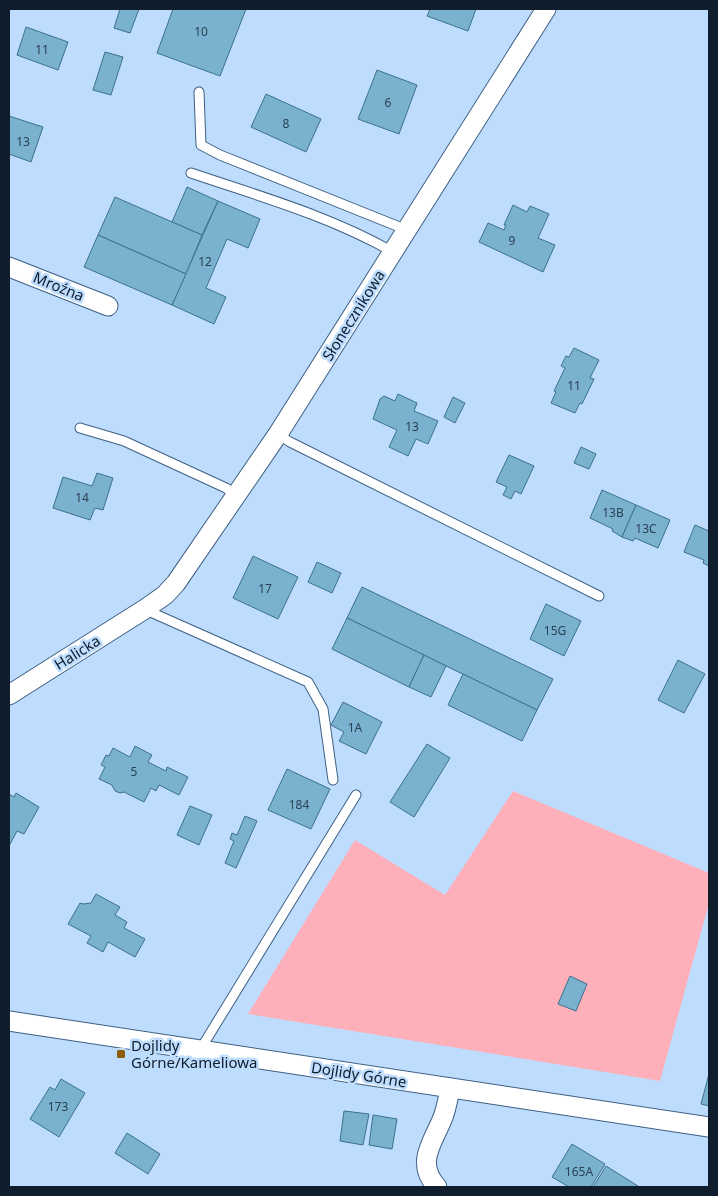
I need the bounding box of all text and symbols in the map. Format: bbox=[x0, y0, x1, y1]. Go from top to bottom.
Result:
house number: 10 bbox=[194, 23, 208, 40]
house number: 11 bbox=[35, 41, 49, 58]
house number: 6 bbox=[385, 94, 392, 111]
house number: 8 bbox=[283, 115, 290, 132]
house number: 13 bbox=[16, 133, 30, 150]
house number: 9 bbox=[509, 232, 516, 249]
house number: 12 bbox=[198, 253, 212, 270]
street label: Słonecznikowa bbox=[317, 266, 389, 364]
street label: Mroźna bbox=[31, 267, 87, 305]
house number: 11 bbox=[567, 377, 581, 394]
house number: 13 bbox=[405, 418, 419, 435]
house number: 14 bbox=[75, 489, 89, 506]
house number: 13B bbox=[602, 504, 624, 521]
house number: 13C bbox=[635, 520, 657, 537]
house number: 17 bbox=[258, 580, 272, 597]
house number: 15G bbox=[544, 622, 566, 639]
street label: Halicka bbox=[50, 630, 104, 674]
house number: 1A bbox=[348, 719, 363, 736]
house number: 5 bbox=[131, 763, 138, 780]
house number: 184 bbox=[289, 796, 309, 813]
place label: Dojlidy Górne/Kameliowa bbox=[131, 1035, 257, 1072]
marker: Dojlidy Górne/Kameliowa bbox=[115, 1048, 127, 1060]
street label: Dojlidy Górne bbox=[310, 1057, 408, 1091]
house number: 173 bbox=[48, 1098, 68, 1115]
house number: 165A bbox=[565, 1163, 593, 1180]

